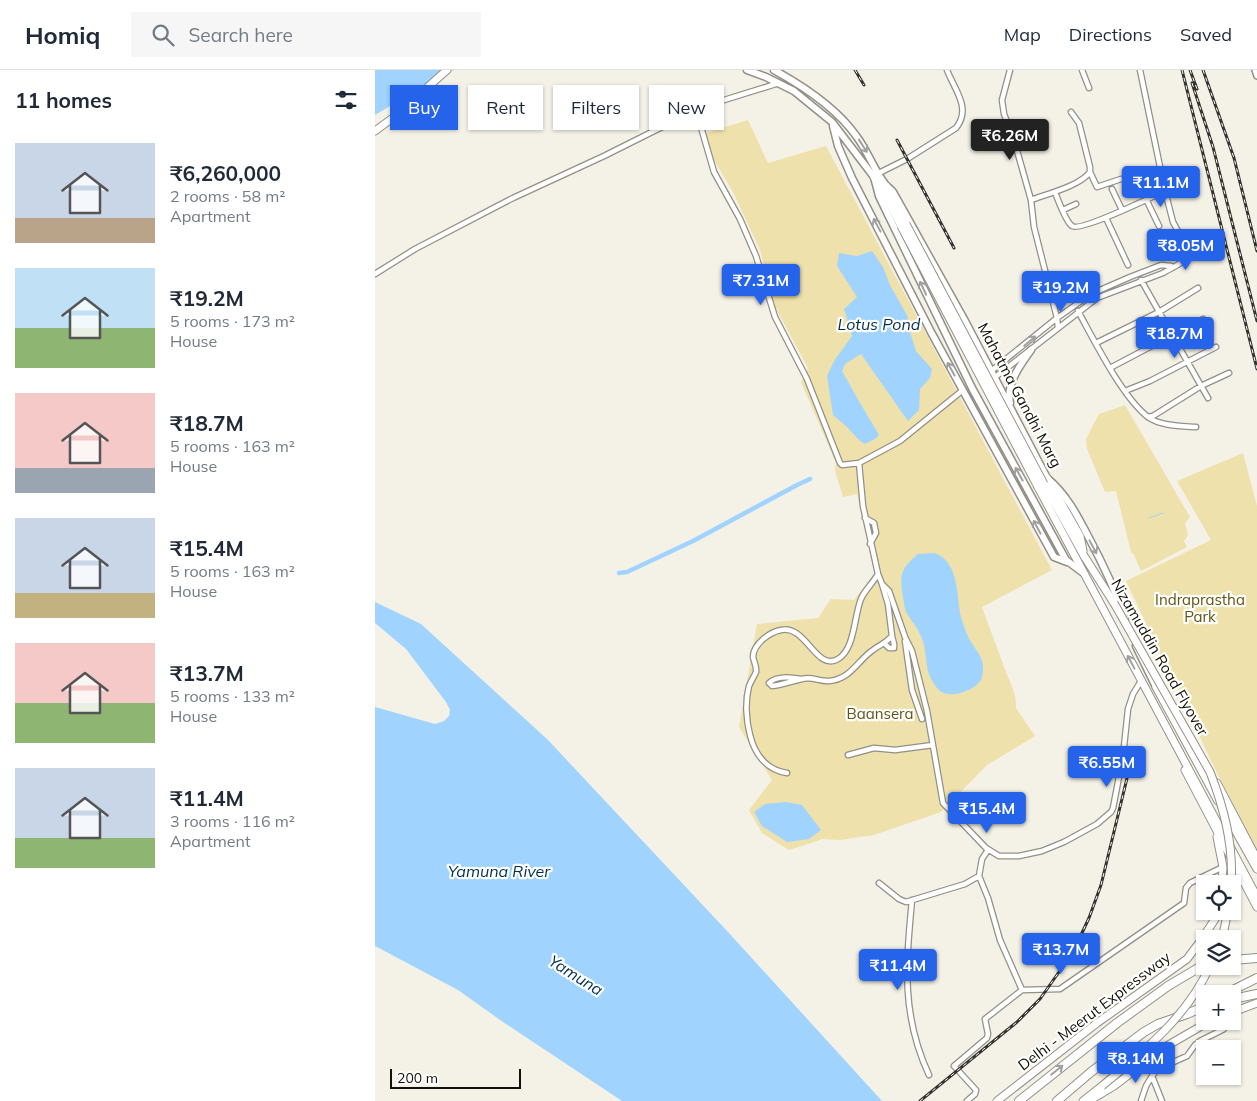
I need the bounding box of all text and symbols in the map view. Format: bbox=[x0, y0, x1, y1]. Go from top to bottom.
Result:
search box bbox=[131, 12, 481, 57]
text: Homiq bbox=[25, 20, 101, 50]
icon: search bbox=[149, 21, 177, 49]
text: Search here bbox=[189, 23, 293, 47]
text: Map bbox=[1004, 23, 1041, 46]
text: Directions bbox=[1069, 23, 1152, 46]
text: Saved bbox=[1180, 23, 1232, 46]
chip: Buy bbox=[390, 85, 458, 130]
chip: Rent bbox=[468, 85, 543, 130]
chip: Filters bbox=[553, 85, 639, 130]
chip: New bbox=[649, 85, 724, 130]
icon: filters bbox=[332, 86, 360, 114]
text: 11 homes bbox=[15, 87, 112, 113]
pin: ₹6.26M bbox=[969, 118, 1051, 161]
text: ₹6.26M bbox=[982, 125, 1038, 145]
one-way arrow bbox=[858, 139, 868, 153]
text: ₹6,260,000 bbox=[170, 160, 281, 186]
icon: home bbox=[55, 163, 115, 223]
pin: ₹11.1M bbox=[1120, 166, 1202, 208]
text: ₹11.1M bbox=[1133, 172, 1189, 192]
text: 2 rooms · 58 m² bbox=[170, 186, 285, 206]
text: Apartment bbox=[170, 206, 251, 226]
one-way arrow bbox=[872, 218, 881, 233]
pin: ₹8.05M bbox=[1145, 228, 1227, 271]
text: ₹8.05M bbox=[1158, 235, 1214, 255]
pin: ₹7.31M bbox=[720, 264, 802, 306]
text: ₹7.31M bbox=[733, 270, 789, 290]
pin: ₹19.2M bbox=[1020, 270, 1102, 313]
text: ₹19.2M bbox=[1033, 277, 1089, 297]
one-way arrow bbox=[918, 281, 927, 296]
text: ₹19.2M bbox=[170, 285, 244, 311]
icon: home bbox=[55, 288, 115, 348]
text: 5 rooms · 173 m² bbox=[170, 311, 295, 331]
water label: Lotus Pond bbox=[838, 314, 921, 334]
pin: ₹18.7M bbox=[1134, 316, 1216, 359]
street label: Mahatma Gandhi Marg bbox=[974, 319, 1066, 471]
text: ₹18.7M bbox=[1147, 323, 1203, 343]
text: House bbox=[170, 331, 217, 351]
one-way arrow bbox=[1023, 335, 1036, 347]
one-way arrow bbox=[946, 363, 956, 377]
text: ₹18.7M bbox=[170, 410, 244, 436]
icon: home bbox=[55, 413, 115, 473]
text: 5 rooms · 163 m² bbox=[170, 436, 295, 456]
text: House bbox=[170, 456, 217, 476]
one-way arrow bbox=[1013, 467, 1023, 481]
one-way arrow bbox=[1032, 521, 1042, 535]
text: ₹15.4M bbox=[170, 535, 244, 561]
icon: home bbox=[55, 538, 115, 598]
one-way arrow bbox=[1089, 539, 1098, 554]
text: 5 rooms · 163 m² bbox=[170, 561, 295, 581]
street label: Nizamuddin Road Flyover bbox=[1107, 575, 1213, 739]
text: House bbox=[170, 581, 217, 601]
park label: Indraprastha Park bbox=[1155, 590, 1245, 626]
one-way arrow bbox=[1125, 655, 1135, 669]
text: ₹13.7M bbox=[170, 660, 244, 686]
icon: home bbox=[55, 663, 115, 723]
text: 5 rooms · 133 m² bbox=[170, 686, 295, 706]
park label: Baansera bbox=[847, 704, 913, 723]
text: House bbox=[170, 706, 217, 726]
pin: ₹6.55M bbox=[1066, 746, 1148, 788]
text: ₹6.55M bbox=[1079, 752, 1135, 772]
text: ₹11.4M bbox=[170, 785, 244, 811]
icon: home bbox=[55, 788, 115, 848]
pin: ₹15.4M bbox=[946, 792, 1028, 834]
text: ₹15.4M bbox=[959, 798, 1015, 818]
text: 3 rooms · 116 m² bbox=[170, 811, 295, 831]
text: Apartment bbox=[170, 831, 251, 851]
water label: Yamuna River bbox=[448, 861, 551, 881]
map controls bbox=[1196, 875, 1241, 1085]
button: locate bbox=[1196, 875, 1241, 920]
button: layers bbox=[1196, 930, 1241, 975]
pin: ₹13.7M bbox=[1020, 932, 1102, 975]
text: ₹13.7M bbox=[1033, 939, 1089, 959]
street label: Delhi - Meerut Expressway bbox=[1014, 947, 1174, 1075]
pin: ₹11.4M bbox=[857, 948, 939, 991]
water label: Yamuna bbox=[545, 951, 607, 1000]
text: ₹11.4M bbox=[870, 955, 926, 975]
button: + bbox=[1196, 985, 1241, 1030]
button: − bbox=[1196, 1040, 1241, 1085]
pin: ₹8.14M bbox=[1095, 1042, 1177, 1084]
text: ₹8.14M bbox=[1108, 1048, 1164, 1068]
one-way arrow bbox=[1050, 1065, 1063, 1076]
scale bar bbox=[390, 1066, 521, 1089]
text: 200 m bbox=[397, 1069, 438, 1087]

